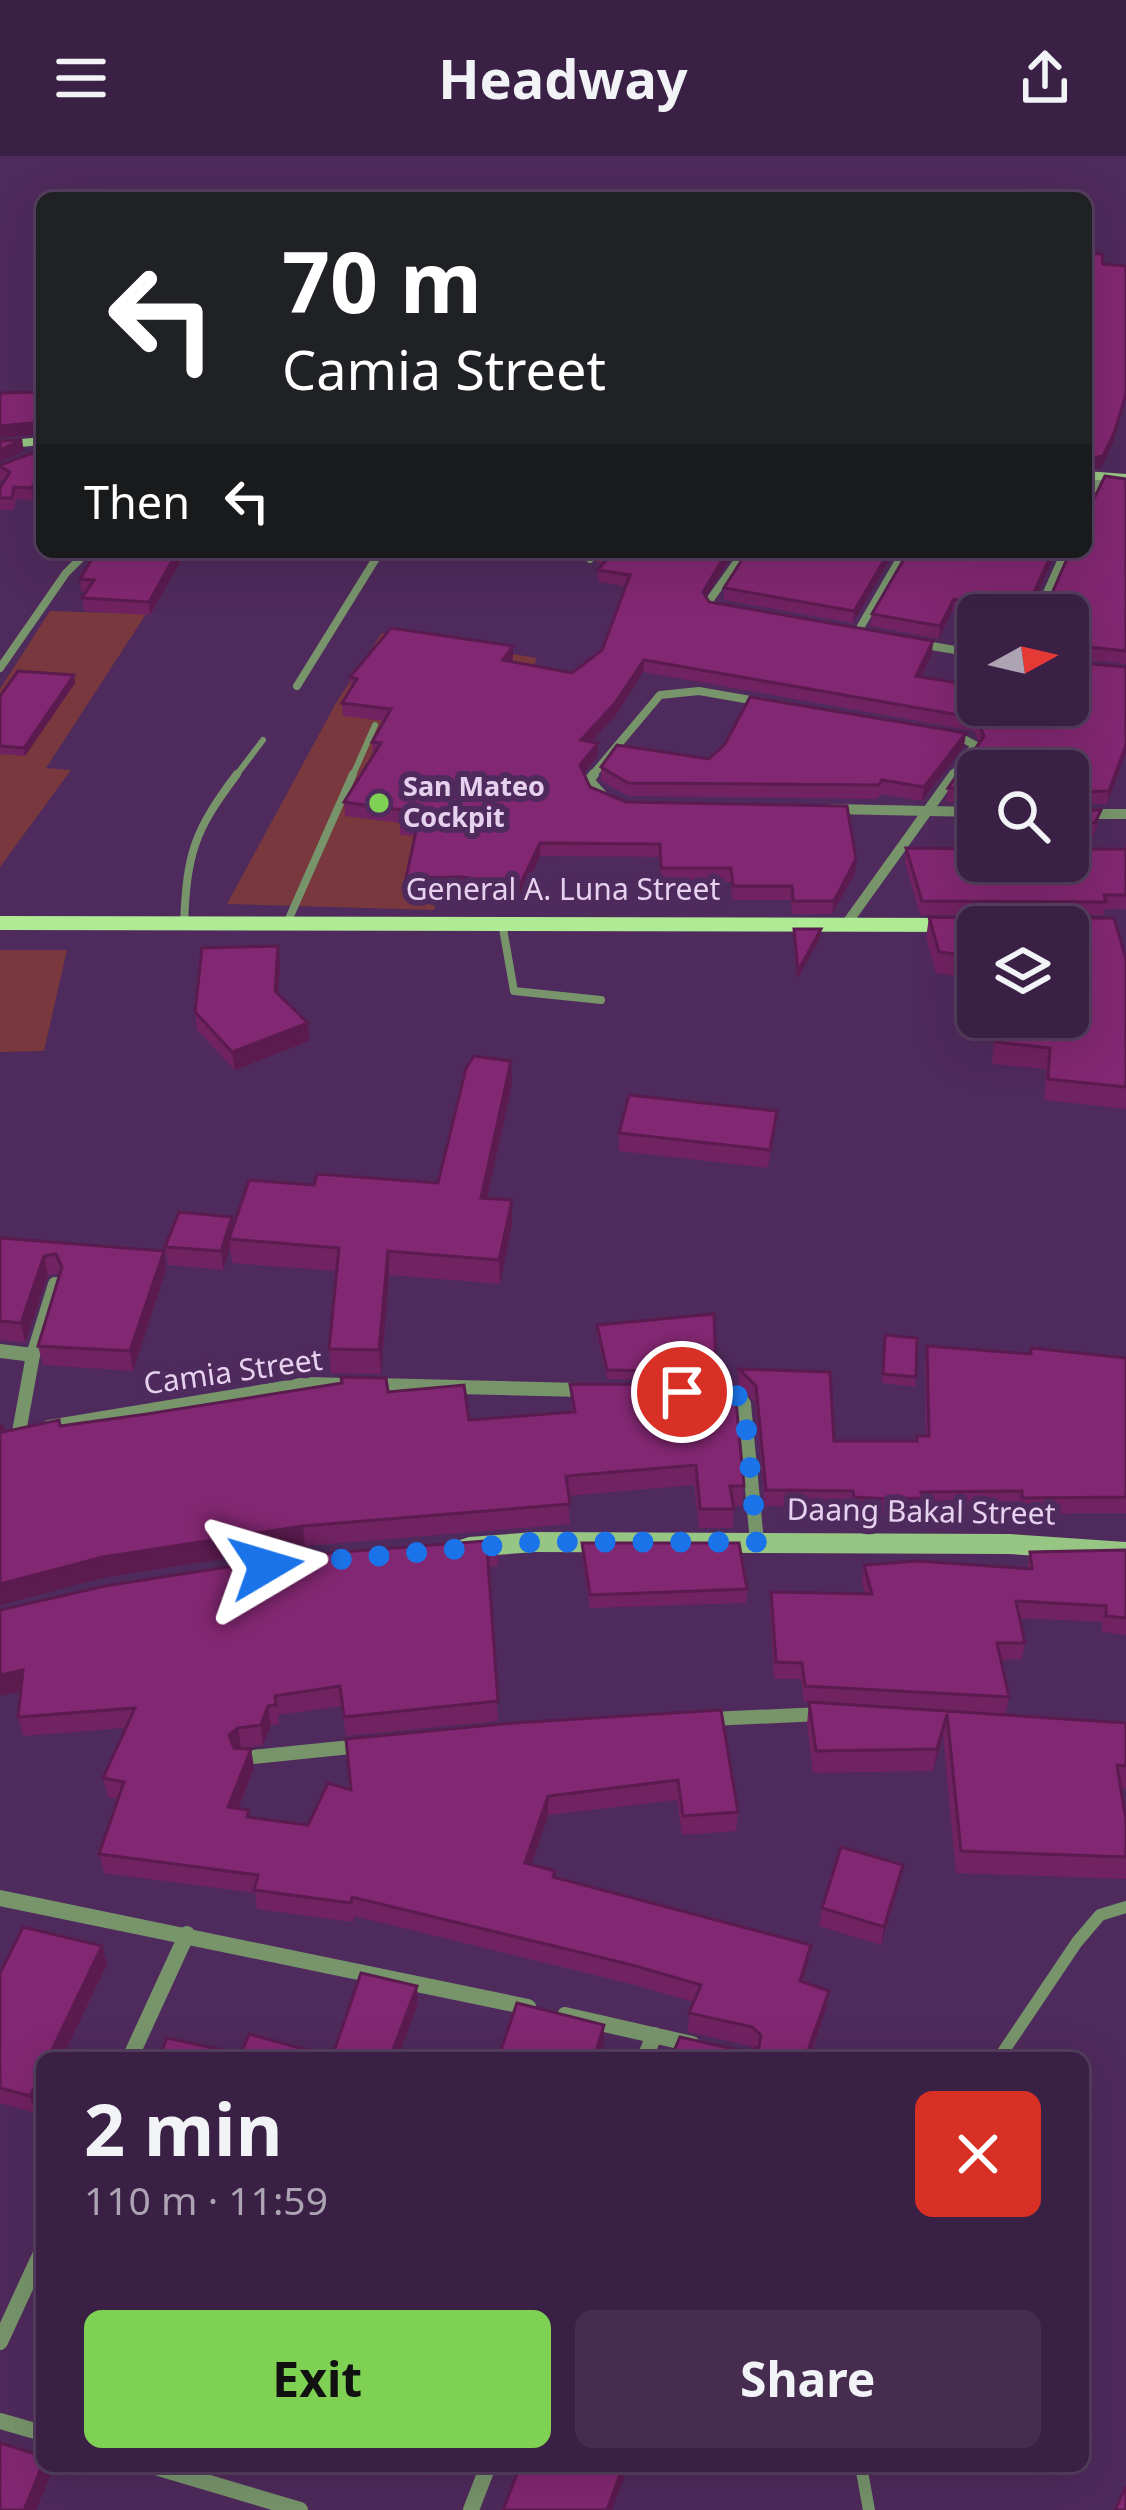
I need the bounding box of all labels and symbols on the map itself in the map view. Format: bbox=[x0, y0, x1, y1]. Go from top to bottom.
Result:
north arrow bbox=[957, 594, 1089, 726]
place label: San Mateo Cockpit bbox=[403, 767, 545, 835]
marker: San Mateo Cockpit bbox=[366, 790, 392, 816]
street label: General A. Luna Street bbox=[406, 868, 720, 909]
street label: Camia Street bbox=[141, 1338, 325, 1403]
pin bbox=[631, 1341, 733, 1443]
street label: Daang Bakal Street bbox=[786, 1488, 1056, 1533]
position arrow bbox=[203, 1503, 329, 1629]

